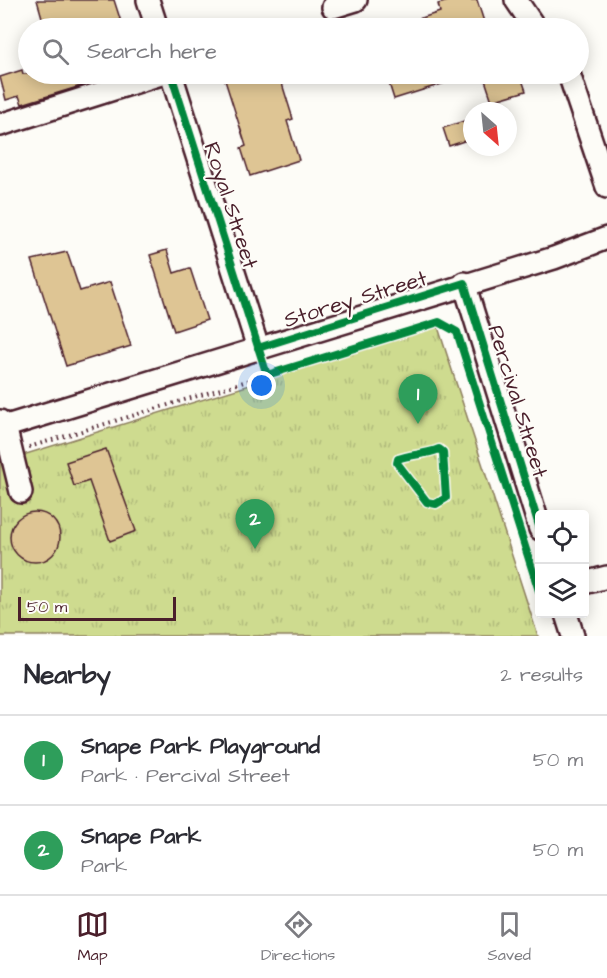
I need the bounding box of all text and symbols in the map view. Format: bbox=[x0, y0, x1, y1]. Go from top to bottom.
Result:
search box bbox=[18, 18, 589, 84]
icon: search bbox=[39, 35, 72, 68]
text: Search here bbox=[87, 36, 217, 67]
north arrow bbox=[463, 102, 517, 156]
street label: Royal Street bbox=[195, 138, 266, 273]
street label: Storey Street bbox=[280, 263, 431, 337]
street label: Percival Street bbox=[480, 321, 556, 482]
your location bbox=[247, 371, 276, 400]
pin: 1 bbox=[398, 374, 438, 424]
pin: 2 bbox=[236, 500, 274, 549]
map controls bbox=[535, 510, 589, 618]
button: locate bbox=[535, 510, 589, 564]
button: layers bbox=[535, 564, 589, 618]
scale bar bbox=[18, 594, 176, 622]
text: 50 m bbox=[27, 596, 67, 618]
text: Nearby bbox=[24, 657, 111, 693]
text: 2 results bbox=[500, 661, 583, 689]
text: Snape Park Playground bbox=[81, 731, 320, 762]
text: 1 bbox=[42, 746, 45, 774]
text: 50 m bbox=[533, 746, 583, 774]
text: Park · Percival Street bbox=[81, 762, 290, 790]
text: Snape Park bbox=[81, 821, 201, 852]
text: 2 bbox=[38, 836, 49, 864]
text: 50 m bbox=[533, 836, 583, 864]
text: Park bbox=[81, 852, 127, 880]
tab: Map bbox=[76, 908, 109, 966]
tab: Directions bbox=[261, 908, 335, 966]
tab: Saved bbox=[487, 908, 531, 966]

